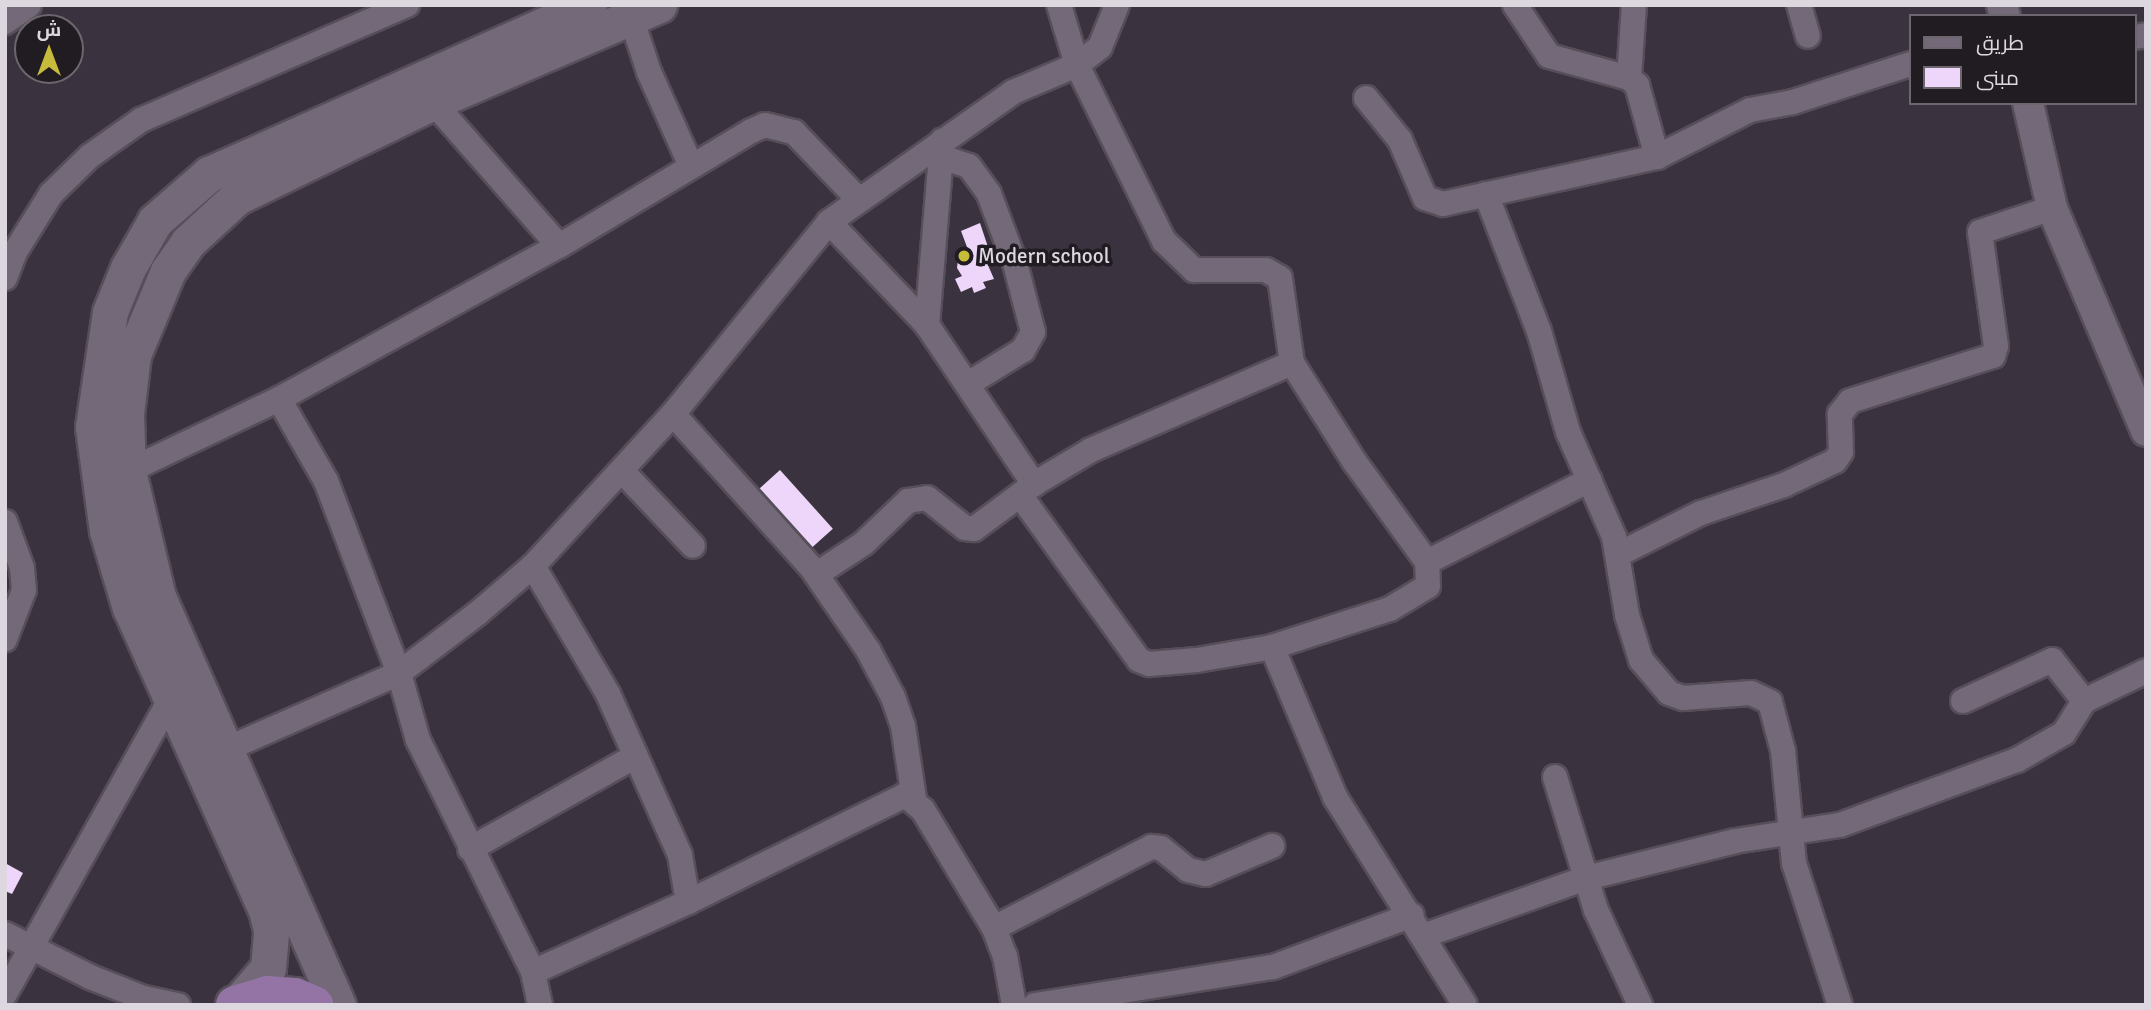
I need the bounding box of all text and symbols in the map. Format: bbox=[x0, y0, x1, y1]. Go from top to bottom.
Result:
north arrow bbox=[14, 14, 84, 84]
legend bbox=[1910, 14, 2137, 105]
text: ش bbox=[37, 18, 61, 42]
text: طريق bbox=[1976, 30, 2024, 56]
text: مبنى bbox=[1976, 65, 2019, 91]
place label: Modern school bbox=[978, 243, 1110, 269]
marker: Modern school bbox=[956, 248, 972, 264]

